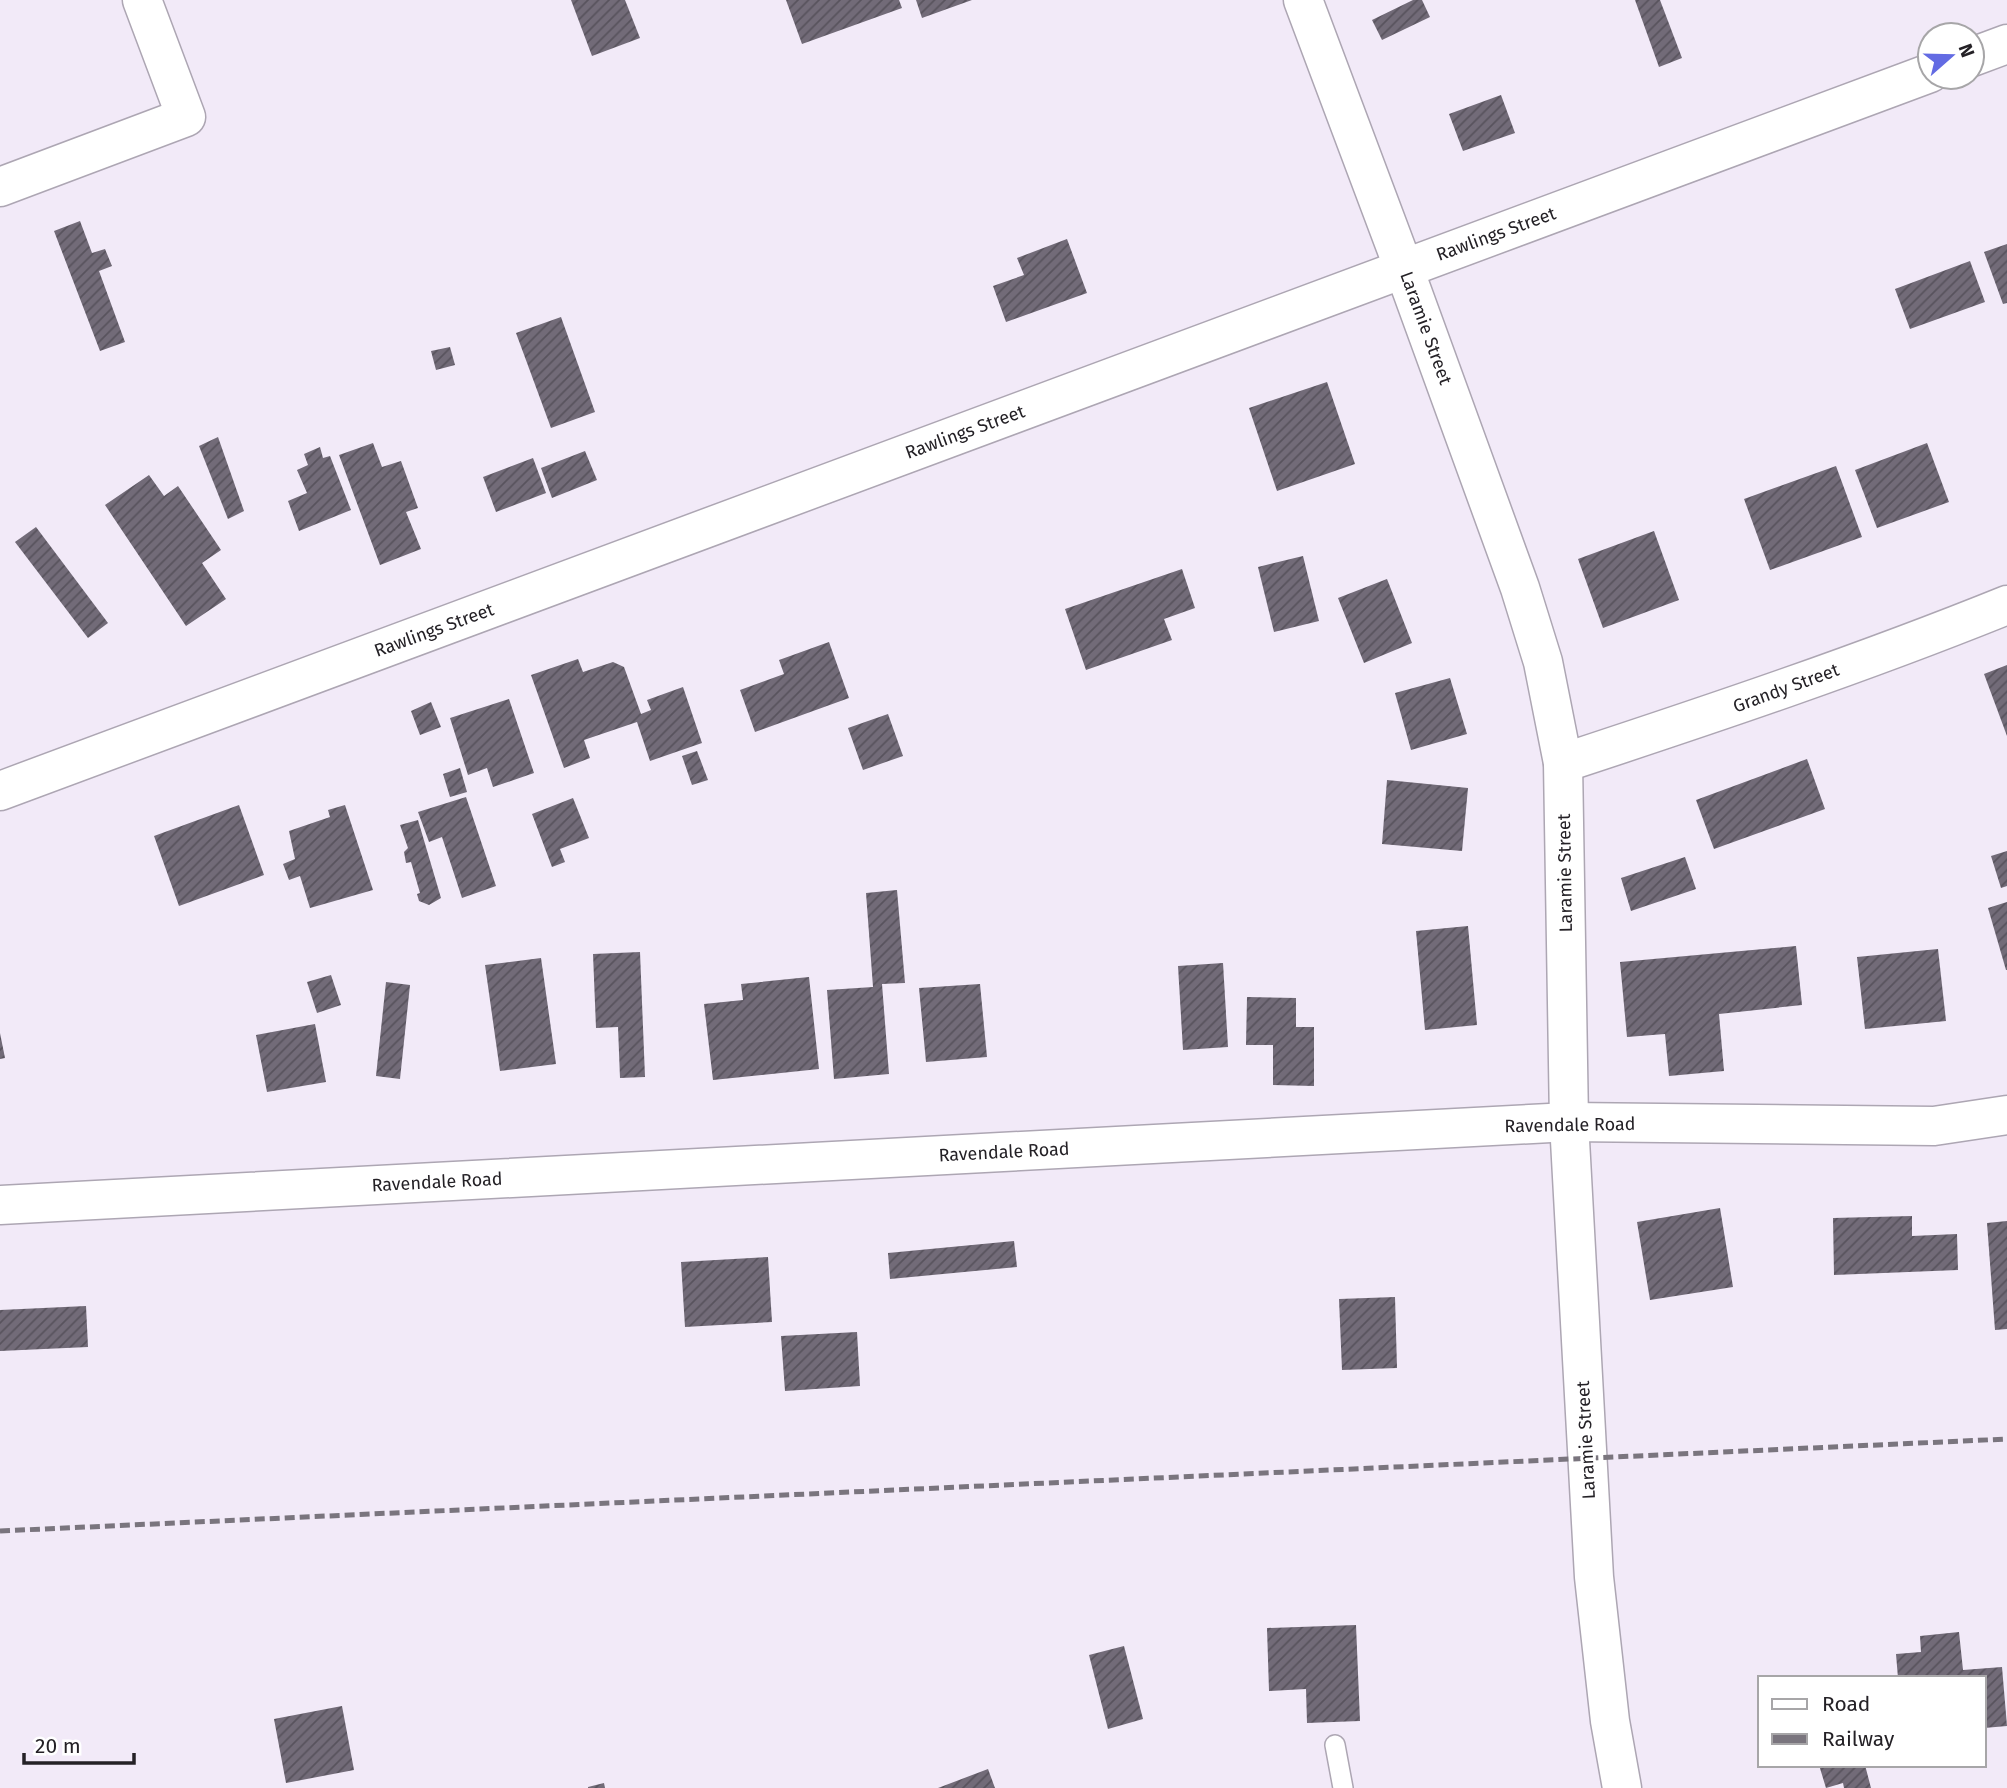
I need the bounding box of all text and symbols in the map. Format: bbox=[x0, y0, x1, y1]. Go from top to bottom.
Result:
north arrow bbox=[1916, 21, 1986, 91]
text: N bbox=[1954, 40, 1979, 60]
street label: Rawlings Street bbox=[1433, 202, 1559, 266]
street label: Laramie Street bbox=[1395, 269, 1457, 388]
street label: Rawlings Street bbox=[902, 400, 1028, 464]
street label: Rawlings Street bbox=[371, 598, 497, 662]
street label: Grandy Street bbox=[1730, 658, 1842, 717]
street label: Laramie Street bbox=[1553, 813, 1577, 932]
street label: Ravendale Road bbox=[1504, 1113, 1636, 1137]
street label: Ravendale Road bbox=[938, 1138, 1070, 1166]
street label: Ravendale Road bbox=[371, 1168, 503, 1196]
street label: Laramie Street bbox=[1572, 1380, 1600, 1500]
legend bbox=[1758, 1676, 1986, 1767]
text: Road bbox=[1822, 1691, 1870, 1717]
scale bar bbox=[24, 1722, 135, 1766]
text: Railway bbox=[1822, 1726, 1895, 1752]
text: 20 m bbox=[35, 1733, 81, 1759]

